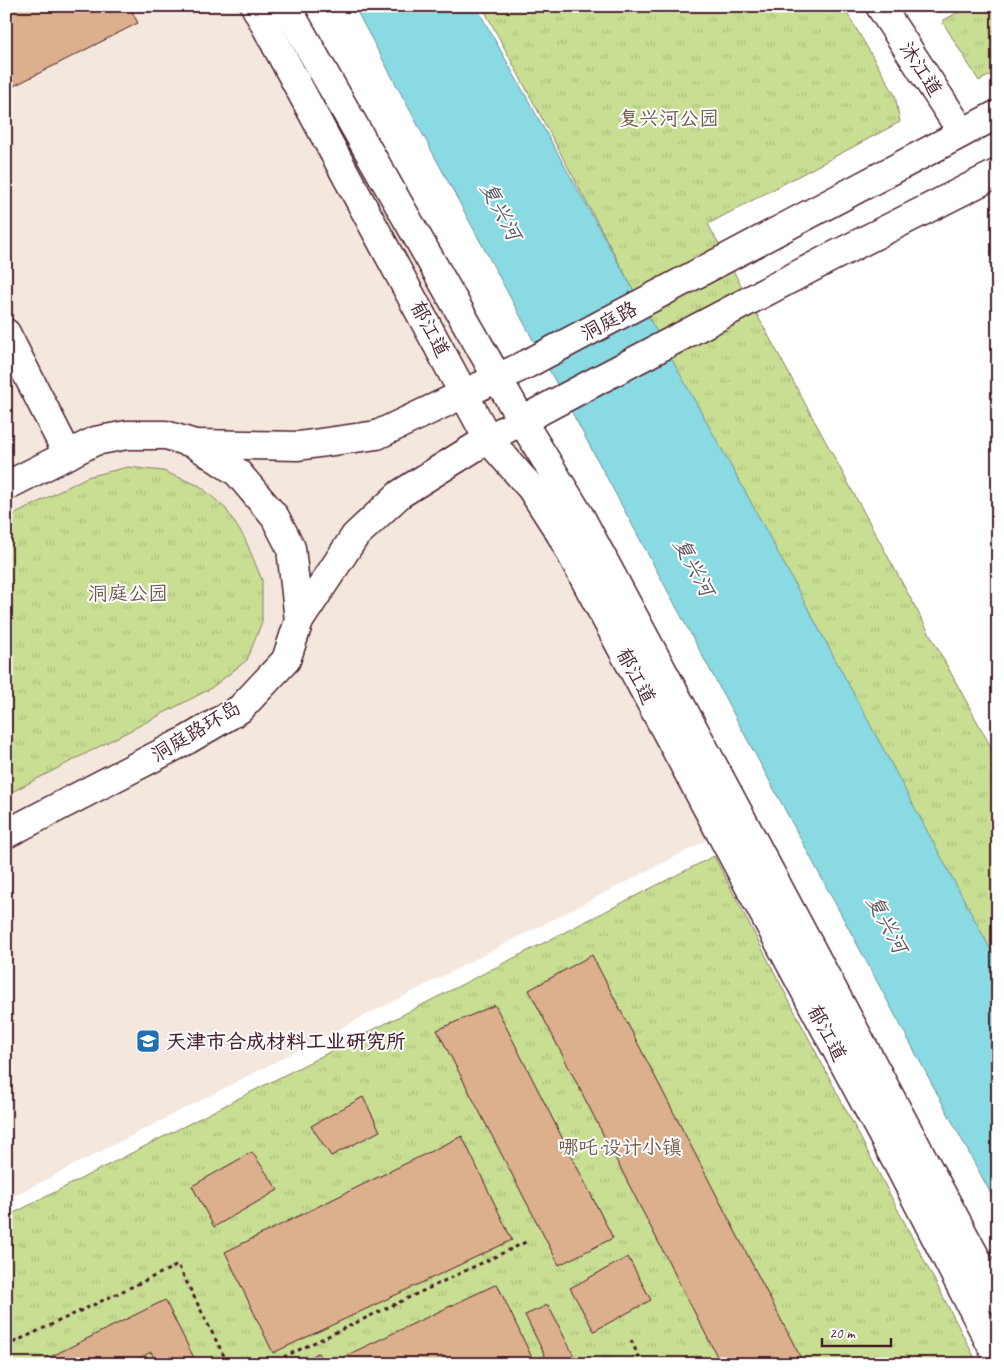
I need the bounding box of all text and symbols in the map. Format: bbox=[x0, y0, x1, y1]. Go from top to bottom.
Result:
street label: 沐江道 bbox=[894, 37, 948, 101]
park label: 复兴河公园 bbox=[619, 106, 719, 131]
water label: 复兴河 bbox=[475, 177, 529, 248]
street label: 洞庭路 bbox=[577, 295, 642, 346]
street label: 郁江道 bbox=[405, 297, 455, 361]
water label: 复兴河 bbox=[668, 533, 722, 604]
park label: 洞庭公园 bbox=[88, 581, 168, 606]
street label: 郁江道 bbox=[611, 644, 661, 708]
street label: 洞庭路环岛 bbox=[147, 695, 245, 767]
water label: 复兴河 bbox=[861, 890, 915, 961]
street label: 郁江道 bbox=[802, 1001, 852, 1065]
school or university icon: 天津市合成材料工业研究所 bbox=[135, 1028, 161, 1054]
place label: 天津市合成材料工业研究所 bbox=[166, 1029, 406, 1054]
park label: 哪吒·设计小镇 bbox=[558, 1135, 682, 1160]
scale bar bbox=[822, 1315, 890, 1347]
text: 20 m bbox=[829, 1324, 856, 1343]

